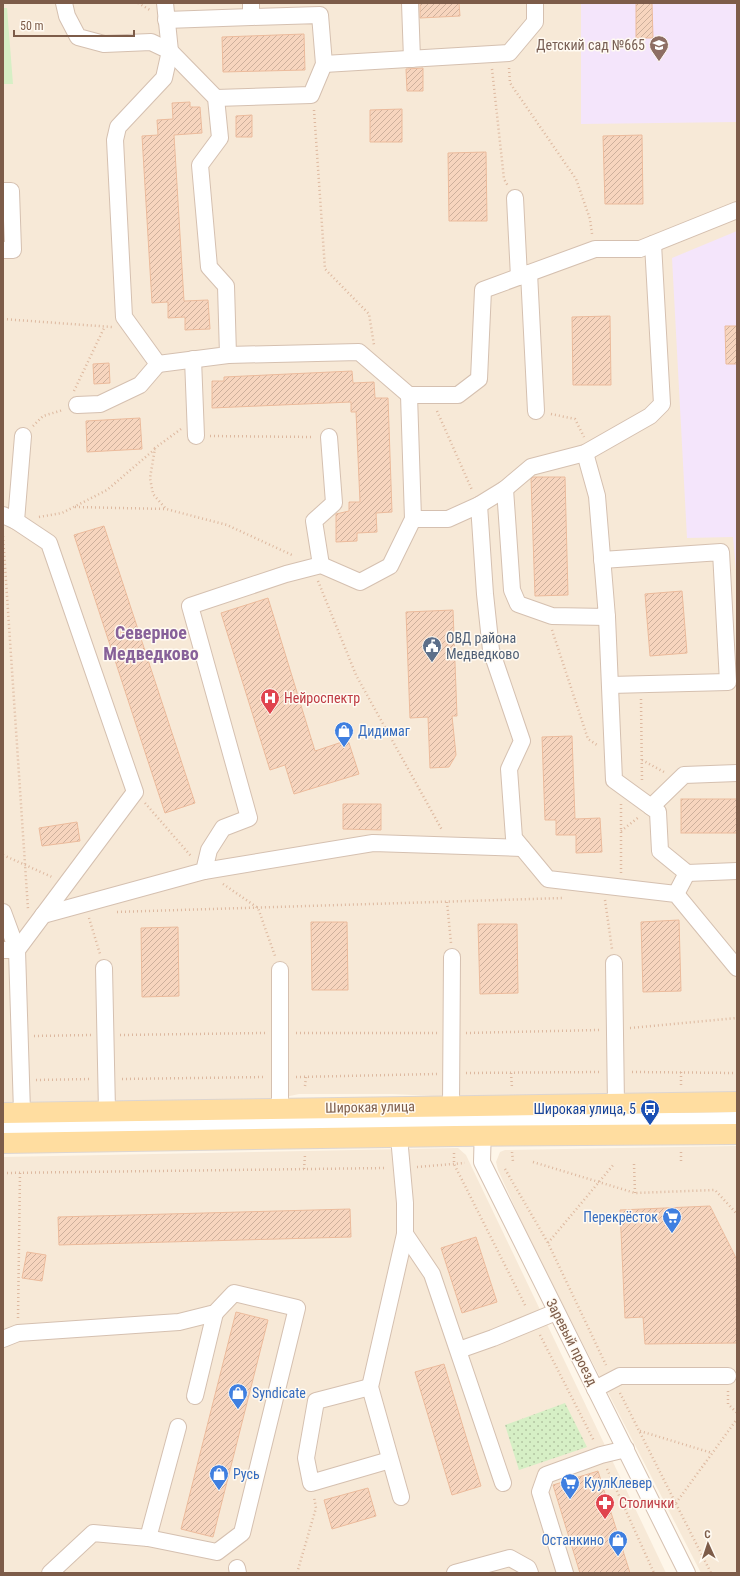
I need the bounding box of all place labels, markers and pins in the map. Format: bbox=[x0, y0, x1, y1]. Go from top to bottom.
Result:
school or university icon: Детский сад №665 bbox=[648, 34, 670, 62]
place label: Детский сад №665 bbox=[536, 37, 645, 53]
place label: ОВД района Медведково bbox=[446, 630, 519, 662]
public building icon: ОВД района Медведково bbox=[421, 635, 443, 663]
hospital icon: Нейроcпектр bbox=[259, 687, 281, 715]
place label: Нейроcпектр bbox=[284, 690, 360, 706]
shop icon: Дидимаг bbox=[333, 720, 355, 748]
place label: Дидимаг bbox=[358, 723, 410, 739]
bus stop icon: Широкая улица, 5 bbox=[639, 1098, 661, 1126]
place label: Широкая улица, 5 bbox=[533, 1101, 636, 1117]
supermarket icon: Перекрёсток bbox=[661, 1206, 683, 1234]
place label: Перекрёсток bbox=[583, 1209, 658, 1225]
shop icon: Syndicate bbox=[227, 1382, 249, 1410]
place label: Syndicate bbox=[252, 1385, 306, 1401]
shop icon: Русь bbox=[208, 1463, 230, 1491]
place label: Русь bbox=[233, 1466, 260, 1482]
supermarket icon: КуулКлевер bbox=[559, 1472, 581, 1500]
place label: КуулКлевер bbox=[584, 1475, 652, 1491]
pharmacy icon: Столички bbox=[594, 1492, 616, 1520]
place label: Столички bbox=[619, 1495, 674, 1511]
shop icon: Останкино bbox=[607, 1529, 629, 1557]
place label: Останкино bbox=[541, 1532, 604, 1548]

